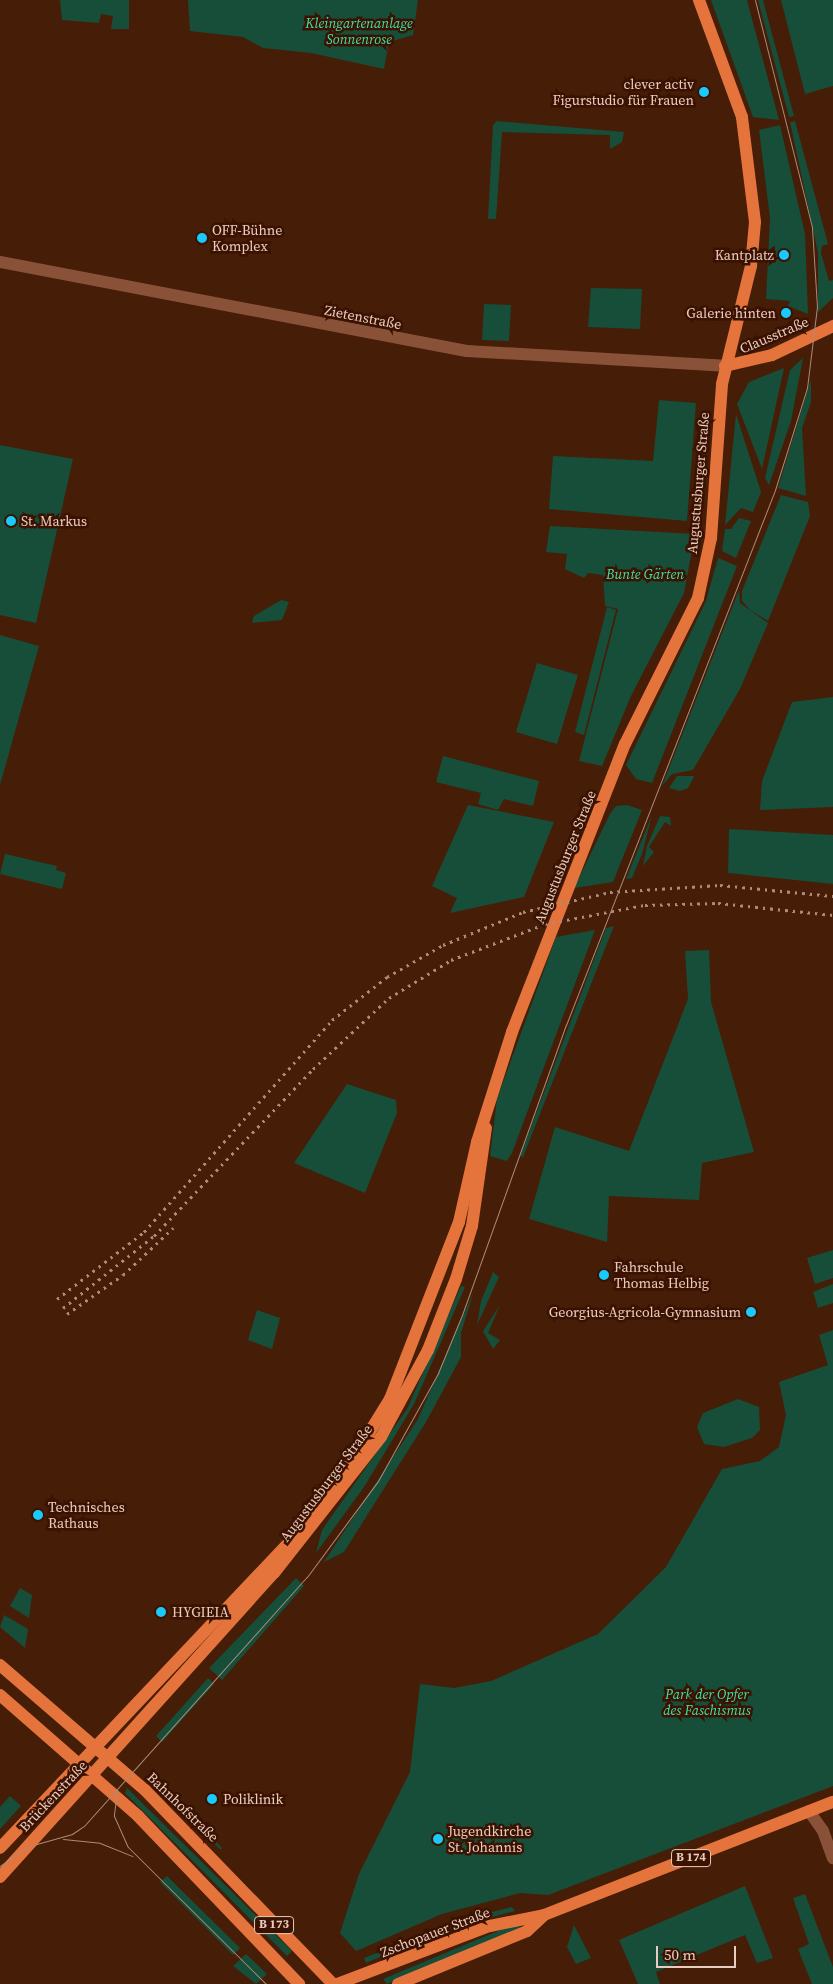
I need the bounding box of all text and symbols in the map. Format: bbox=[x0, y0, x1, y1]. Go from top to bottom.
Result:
park label: Kleingartenanlage Sonnenrose bbox=[305, 15, 413, 48]
place label: clever activ Figurstudio für Frauen bbox=[552, 76, 694, 108]
marker: clever activ Figurstudio für Frauen bbox=[698, 86, 710, 98]
place label: OFF-Bühne Komplex bbox=[212, 222, 282, 254]
marker: OFF-Bühne Komplex bbox=[196, 232, 208, 244]
place label: Kantplatz bbox=[715, 247, 774, 263]
marker: Kantplatz bbox=[778, 249, 790, 261]
street label: Zietenstraße bbox=[323, 301, 403, 333]
place label: Galerie hinten bbox=[686, 305, 776, 321]
marker: Galerie hinten bbox=[780, 307, 792, 319]
street label: Clausstraße bbox=[737, 313, 811, 357]
street label: Augustusburger Straße bbox=[683, 411, 713, 555]
place label: St. Markus bbox=[21, 513, 87, 529]
marker: St. Markus bbox=[5, 515, 17, 527]
park label: Bunte Gärten bbox=[606, 566, 684, 582]
street label: Augustusburger Straße bbox=[531, 788, 599, 926]
place label: Fahrschule Thomas Helbig bbox=[614, 1259, 709, 1292]
marker: Fahrschule Thomas Helbig bbox=[598, 1269, 610, 1281]
place label: Georgius-Agricola-Gymnasium bbox=[549, 1304, 741, 1320]
marker: Georgius-Agricola-Gymnasium bbox=[745, 1306, 757, 1318]
street label: Augustusburger Straße bbox=[276, 1421, 376, 1545]
place label: Technisches Rathaus bbox=[48, 1499, 125, 1531]
marker: Technisches Rathaus bbox=[32, 1509, 44, 1521]
place label: HYGIEIA bbox=[172, 1604, 229, 1620]
marker: HYGIEIA bbox=[154, 1605, 168, 1619]
park label: Park der Opfer des Faschismus bbox=[663, 1686, 751, 1718]
street label: Brückenstraße bbox=[16, 1757, 90, 1835]
street label: Bahnhofstraße bbox=[144, 1769, 222, 1845]
place label: Poliklinik bbox=[223, 1791, 283, 1807]
marker: Poliklinik bbox=[205, 1792, 219, 1806]
place label: Jugendkirche St. Johannis bbox=[448, 1823, 531, 1855]
marker: Jugendkirche St. Johannis bbox=[432, 1833, 444, 1845]
road number: B 174 bbox=[671, 1849, 711, 1868]
street label: Zschopauer Straße bbox=[378, 1903, 492, 1961]
road number: B 173 bbox=[254, 1916, 294, 1934]
scale bar bbox=[658, 1936, 738, 1968]
text: 50 m bbox=[664, 1944, 696, 1965]

